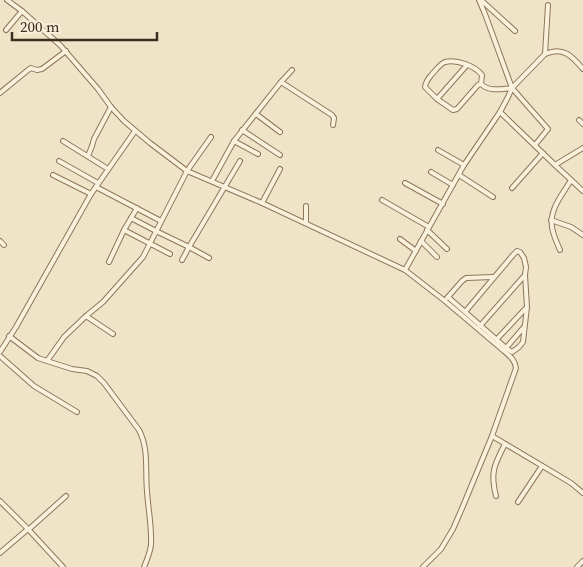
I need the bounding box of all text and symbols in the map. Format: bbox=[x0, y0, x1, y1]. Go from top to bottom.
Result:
scale bar bbox=[12, 10, 158, 42]
text: 200 m bbox=[20, 16, 60, 37]

